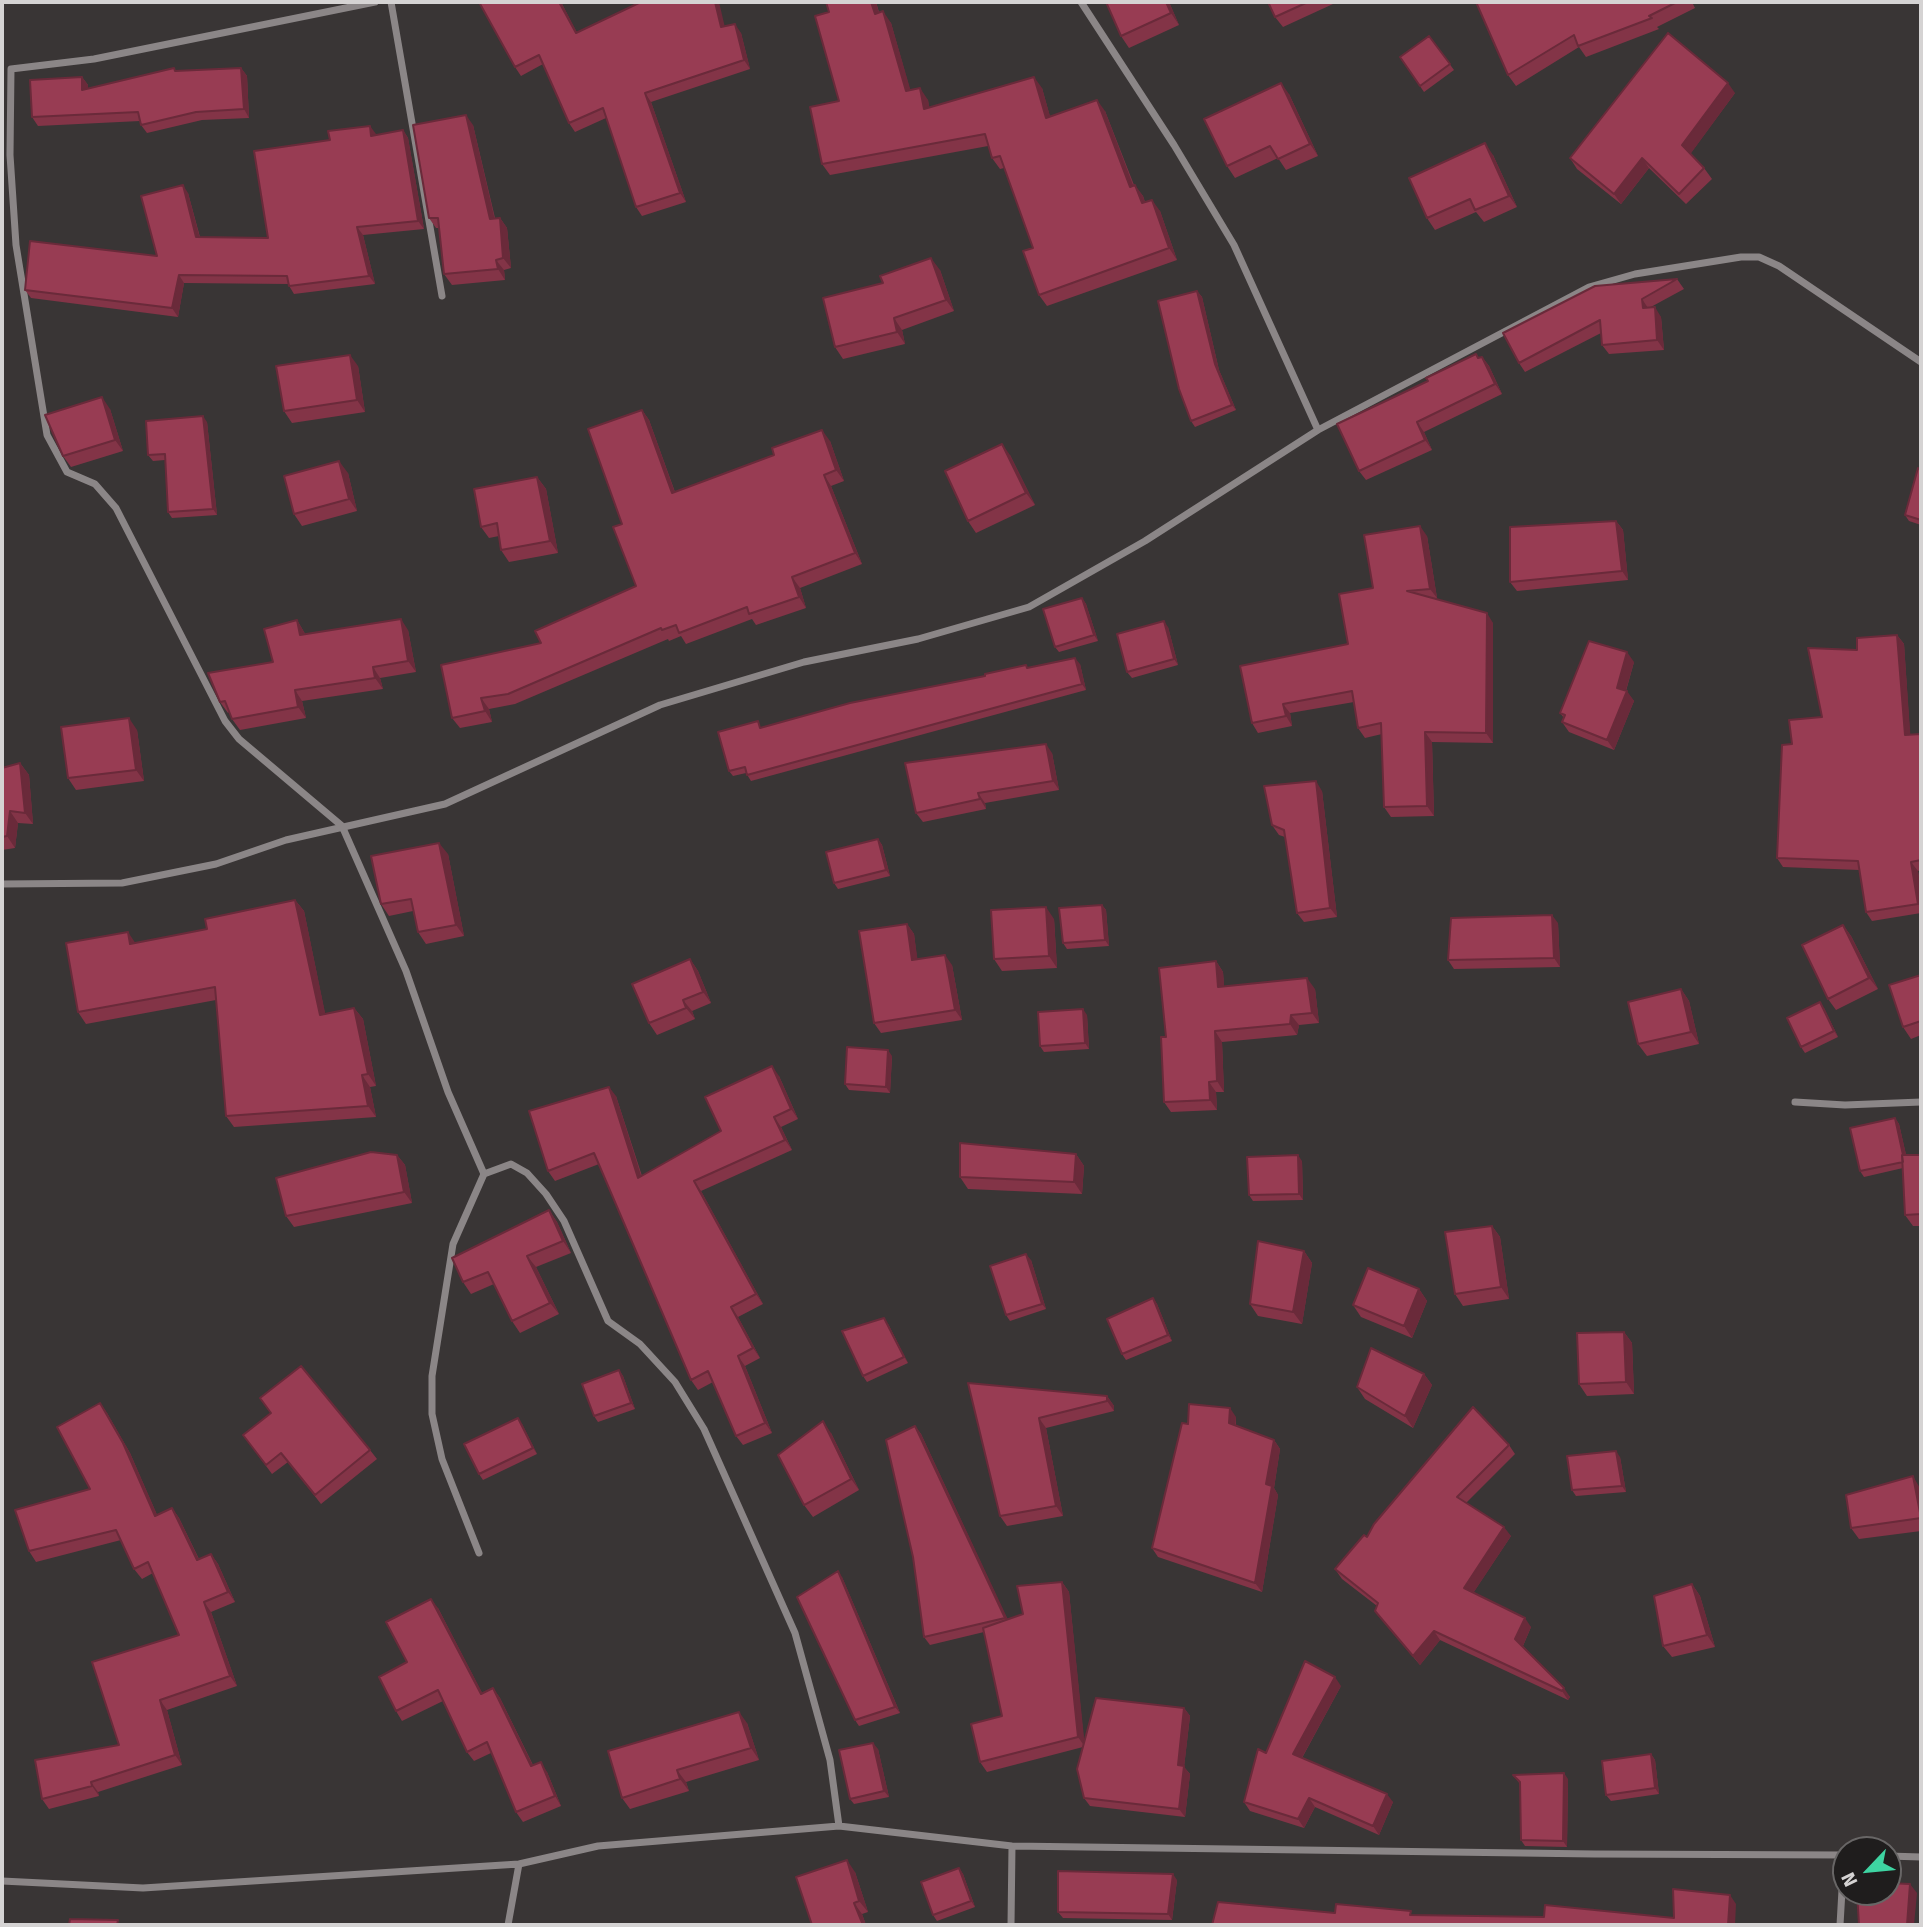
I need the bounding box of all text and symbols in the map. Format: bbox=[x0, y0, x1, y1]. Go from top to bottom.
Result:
north arrow bbox=[1832, 1836, 1902, 1906]
text: N bbox=[1836, 1869, 1863, 1890]

